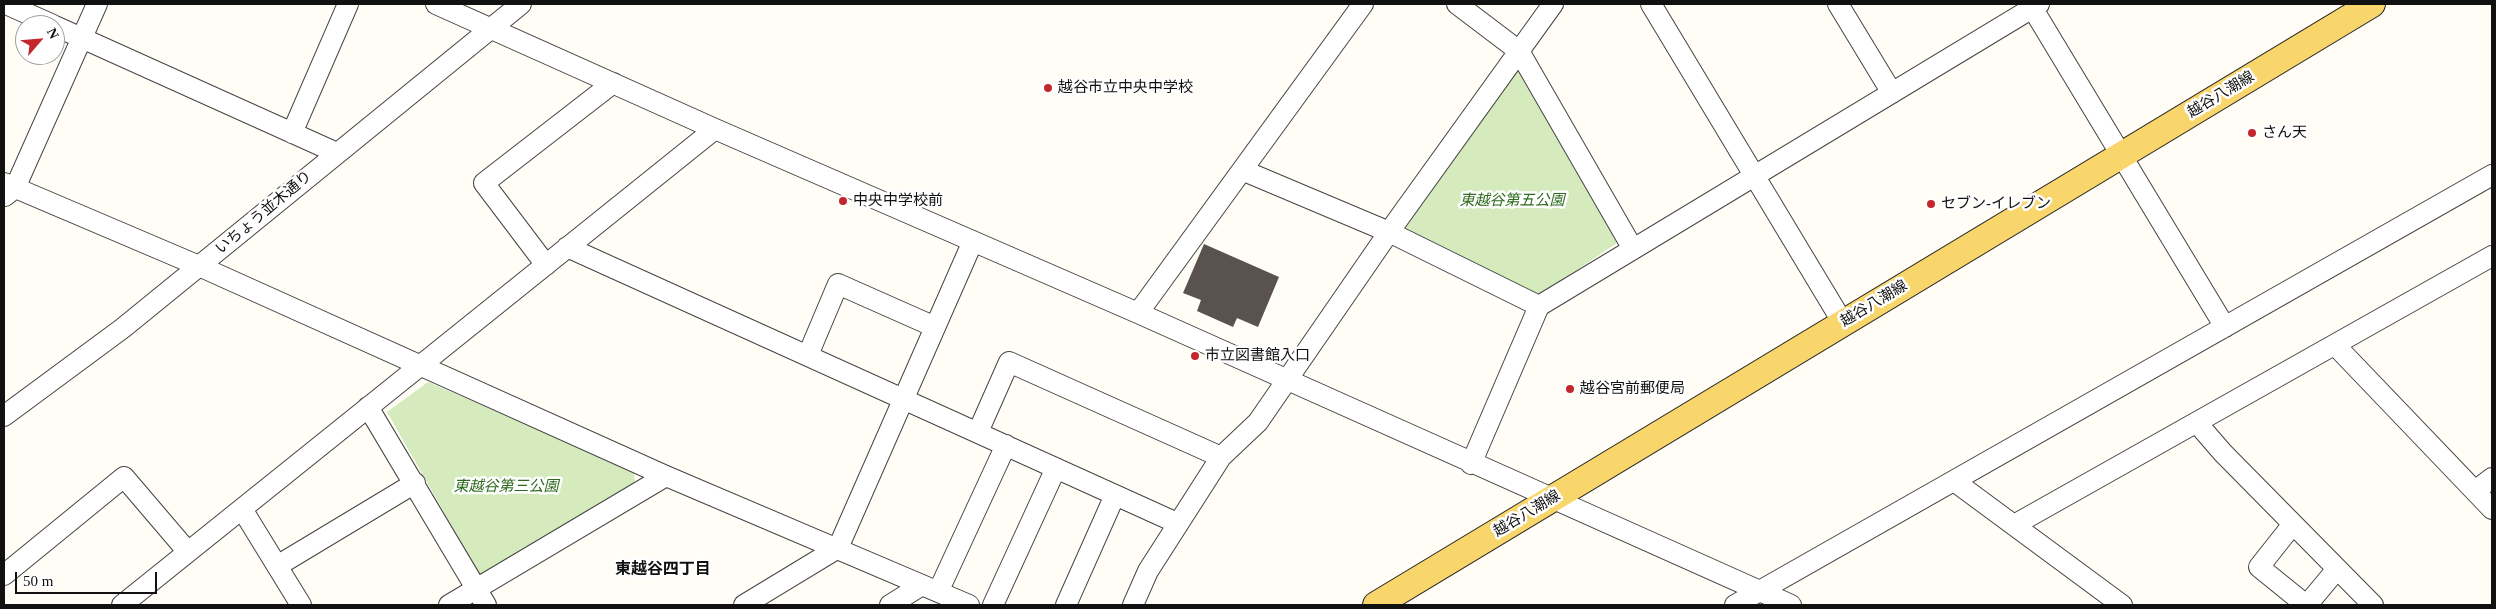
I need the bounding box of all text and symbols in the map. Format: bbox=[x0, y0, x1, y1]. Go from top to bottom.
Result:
north arrow bbox=[15, 15, 65, 65]
text: N bbox=[44, 26, 62, 41]
street label: 越谷八潮線 bbox=[2184, 68, 2258, 122]
place label: 越谷市立中央中学校 bbox=[1058, 79, 1193, 97]
marker: 越谷市立中央中学校 bbox=[1042, 82, 1054, 94]
place label: さん天 bbox=[2262, 124, 2307, 142]
marker: さん天 bbox=[2246, 127, 2258, 139]
street label: いちょう並木通り bbox=[212, 168, 316, 258]
place label: 中央中学校前 bbox=[853, 192, 943, 210]
park label: 東越谷第五公園 bbox=[1460, 192, 1564, 210]
marker: 中央中学校前 bbox=[837, 195, 849, 207]
place label: セブン-イレブン bbox=[1941, 195, 2051, 213]
marker: セブン-イレブン bbox=[1925, 198, 1937, 210]
street label: 越谷八潮線 bbox=[1837, 277, 1911, 331]
place label: 市立図書館入口 bbox=[1205, 347, 1310, 365]
marker: 市立図書館入口 bbox=[1189, 350, 1201, 362]
place label: 越谷宮前郵便局 bbox=[1580, 380, 1685, 398]
marker: 越谷宮前郵便局 bbox=[1564, 383, 1576, 395]
park label: 東越谷第三公園 bbox=[454, 478, 558, 496]
street label: 越谷八潮線 bbox=[1490, 487, 1564, 541]
district label: 東越谷四丁目 bbox=[615, 560, 711, 580]
scale bar bbox=[18, 562, 160, 594]
text: 50 m bbox=[23, 573, 53, 589]

